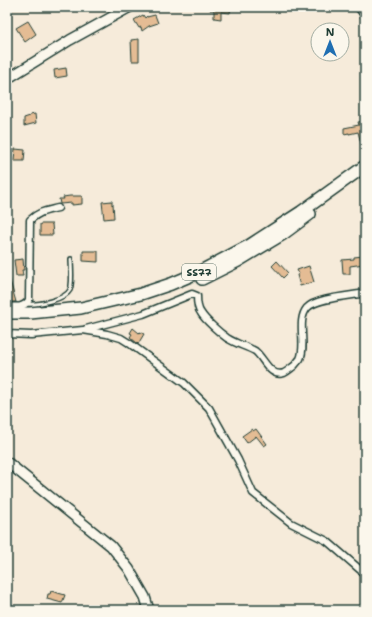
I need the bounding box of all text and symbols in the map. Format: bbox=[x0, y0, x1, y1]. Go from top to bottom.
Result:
north arrow bbox=[310, 22, 350, 62]
text: N bbox=[326, 25, 335, 40]
road number: SS77 bbox=[182, 264, 216, 280]

